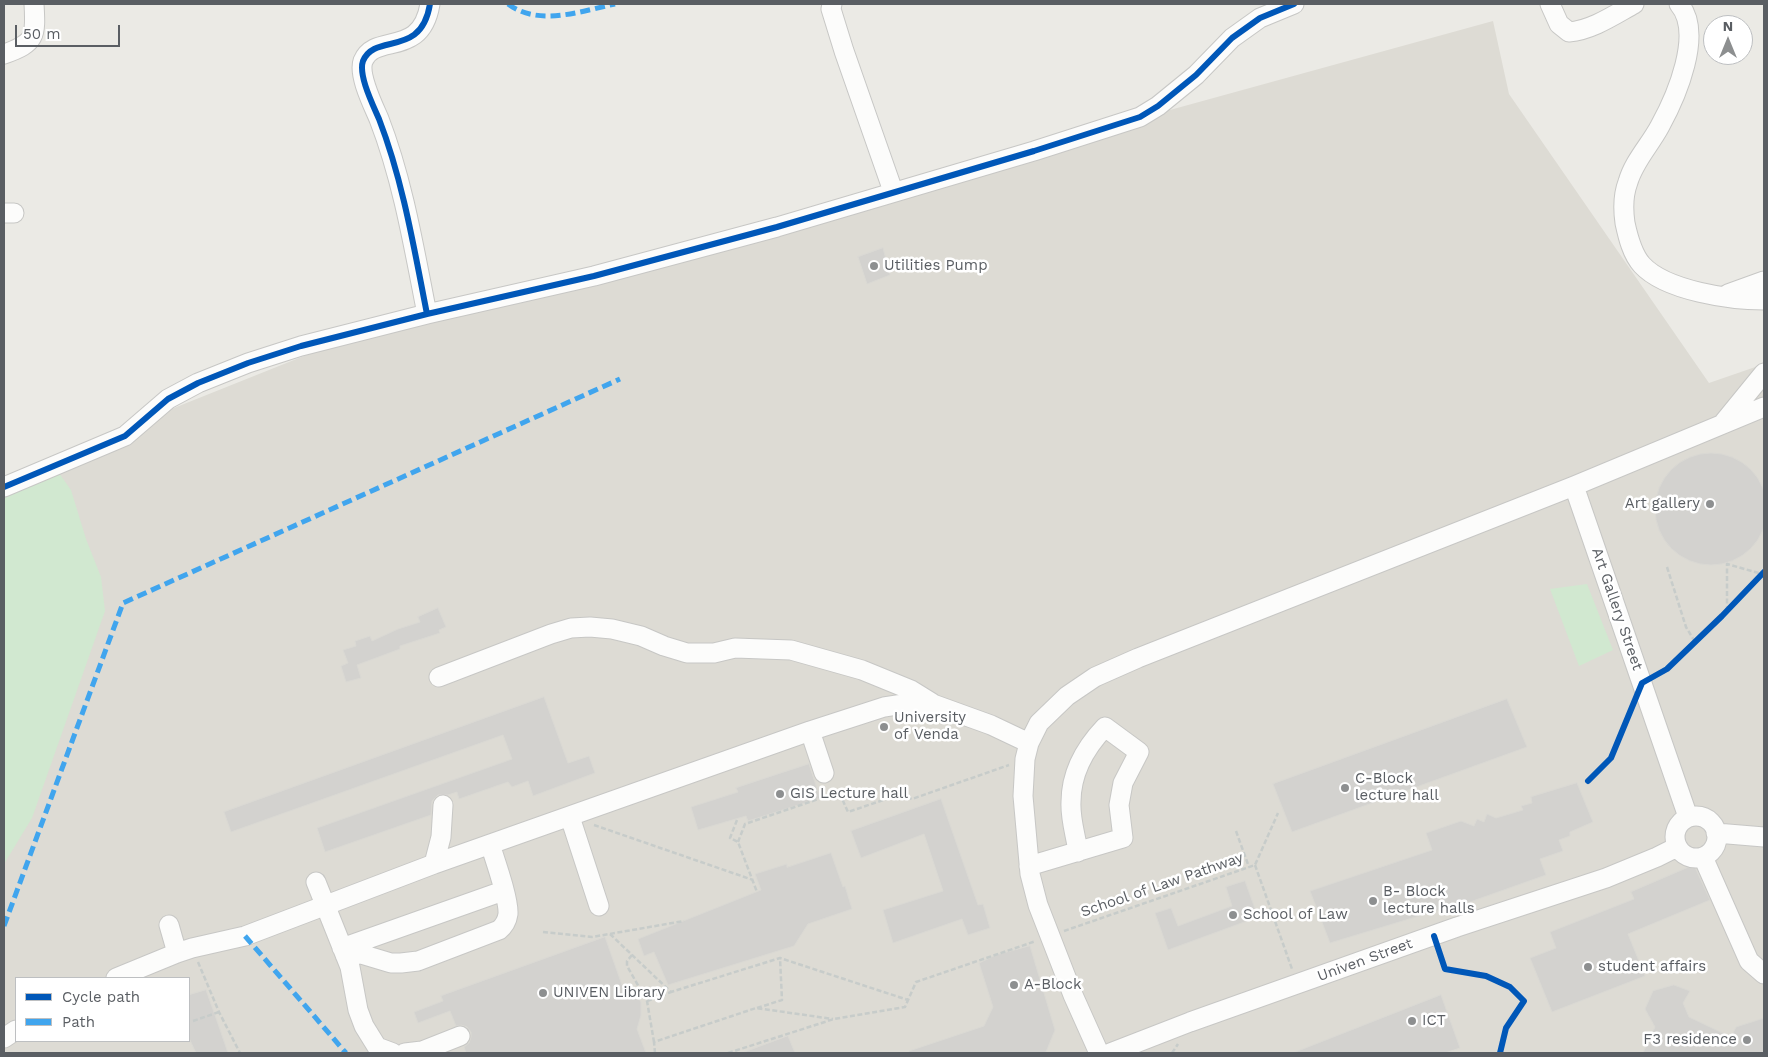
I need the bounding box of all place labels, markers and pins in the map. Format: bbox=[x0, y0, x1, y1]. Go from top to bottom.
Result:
place label: Utilities Pump bbox=[884, 257, 988, 275]
marker: Utilities Pump bbox=[868, 260, 880, 272]
place label: Art gallery bbox=[1625, 495, 1700, 513]
marker: Art gallery bbox=[1704, 498, 1716, 510]
place label: University of Venda bbox=[894, 709, 966, 744]
marker: University of Venda bbox=[878, 721, 890, 733]
place label: C-Block lecture hall bbox=[1355, 770, 1439, 805]
marker: C-Block lecture hall bbox=[1339, 782, 1351, 794]
place label: GIS Lecture hall bbox=[790, 785, 908, 803]
marker: GIS Lecture hall bbox=[774, 788, 786, 800]
place label: B- Block lecture halls bbox=[1383, 883, 1475, 918]
marker: B- Block lecture halls bbox=[1367, 895, 1379, 907]
place label: School of Law bbox=[1243, 906, 1348, 924]
marker: School of Law bbox=[1227, 909, 1239, 921]
place label: student affairs bbox=[1598, 958, 1706, 976]
marker: student affairs bbox=[1582, 961, 1594, 973]
place label: A-Block bbox=[1024, 976, 1082, 994]
marker: A-Block bbox=[1008, 979, 1020, 991]
place label: UNIVEN Library bbox=[553, 984, 665, 1002]
marker: UNIVEN Library bbox=[537, 987, 549, 999]
place label: ICT bbox=[1422, 1012, 1446, 1030]
marker: ICT bbox=[1406, 1015, 1418, 1027]
place label: F3 residence bbox=[1643, 1031, 1737, 1049]
marker: F3 residence bbox=[1741, 1034, 1753, 1046]

